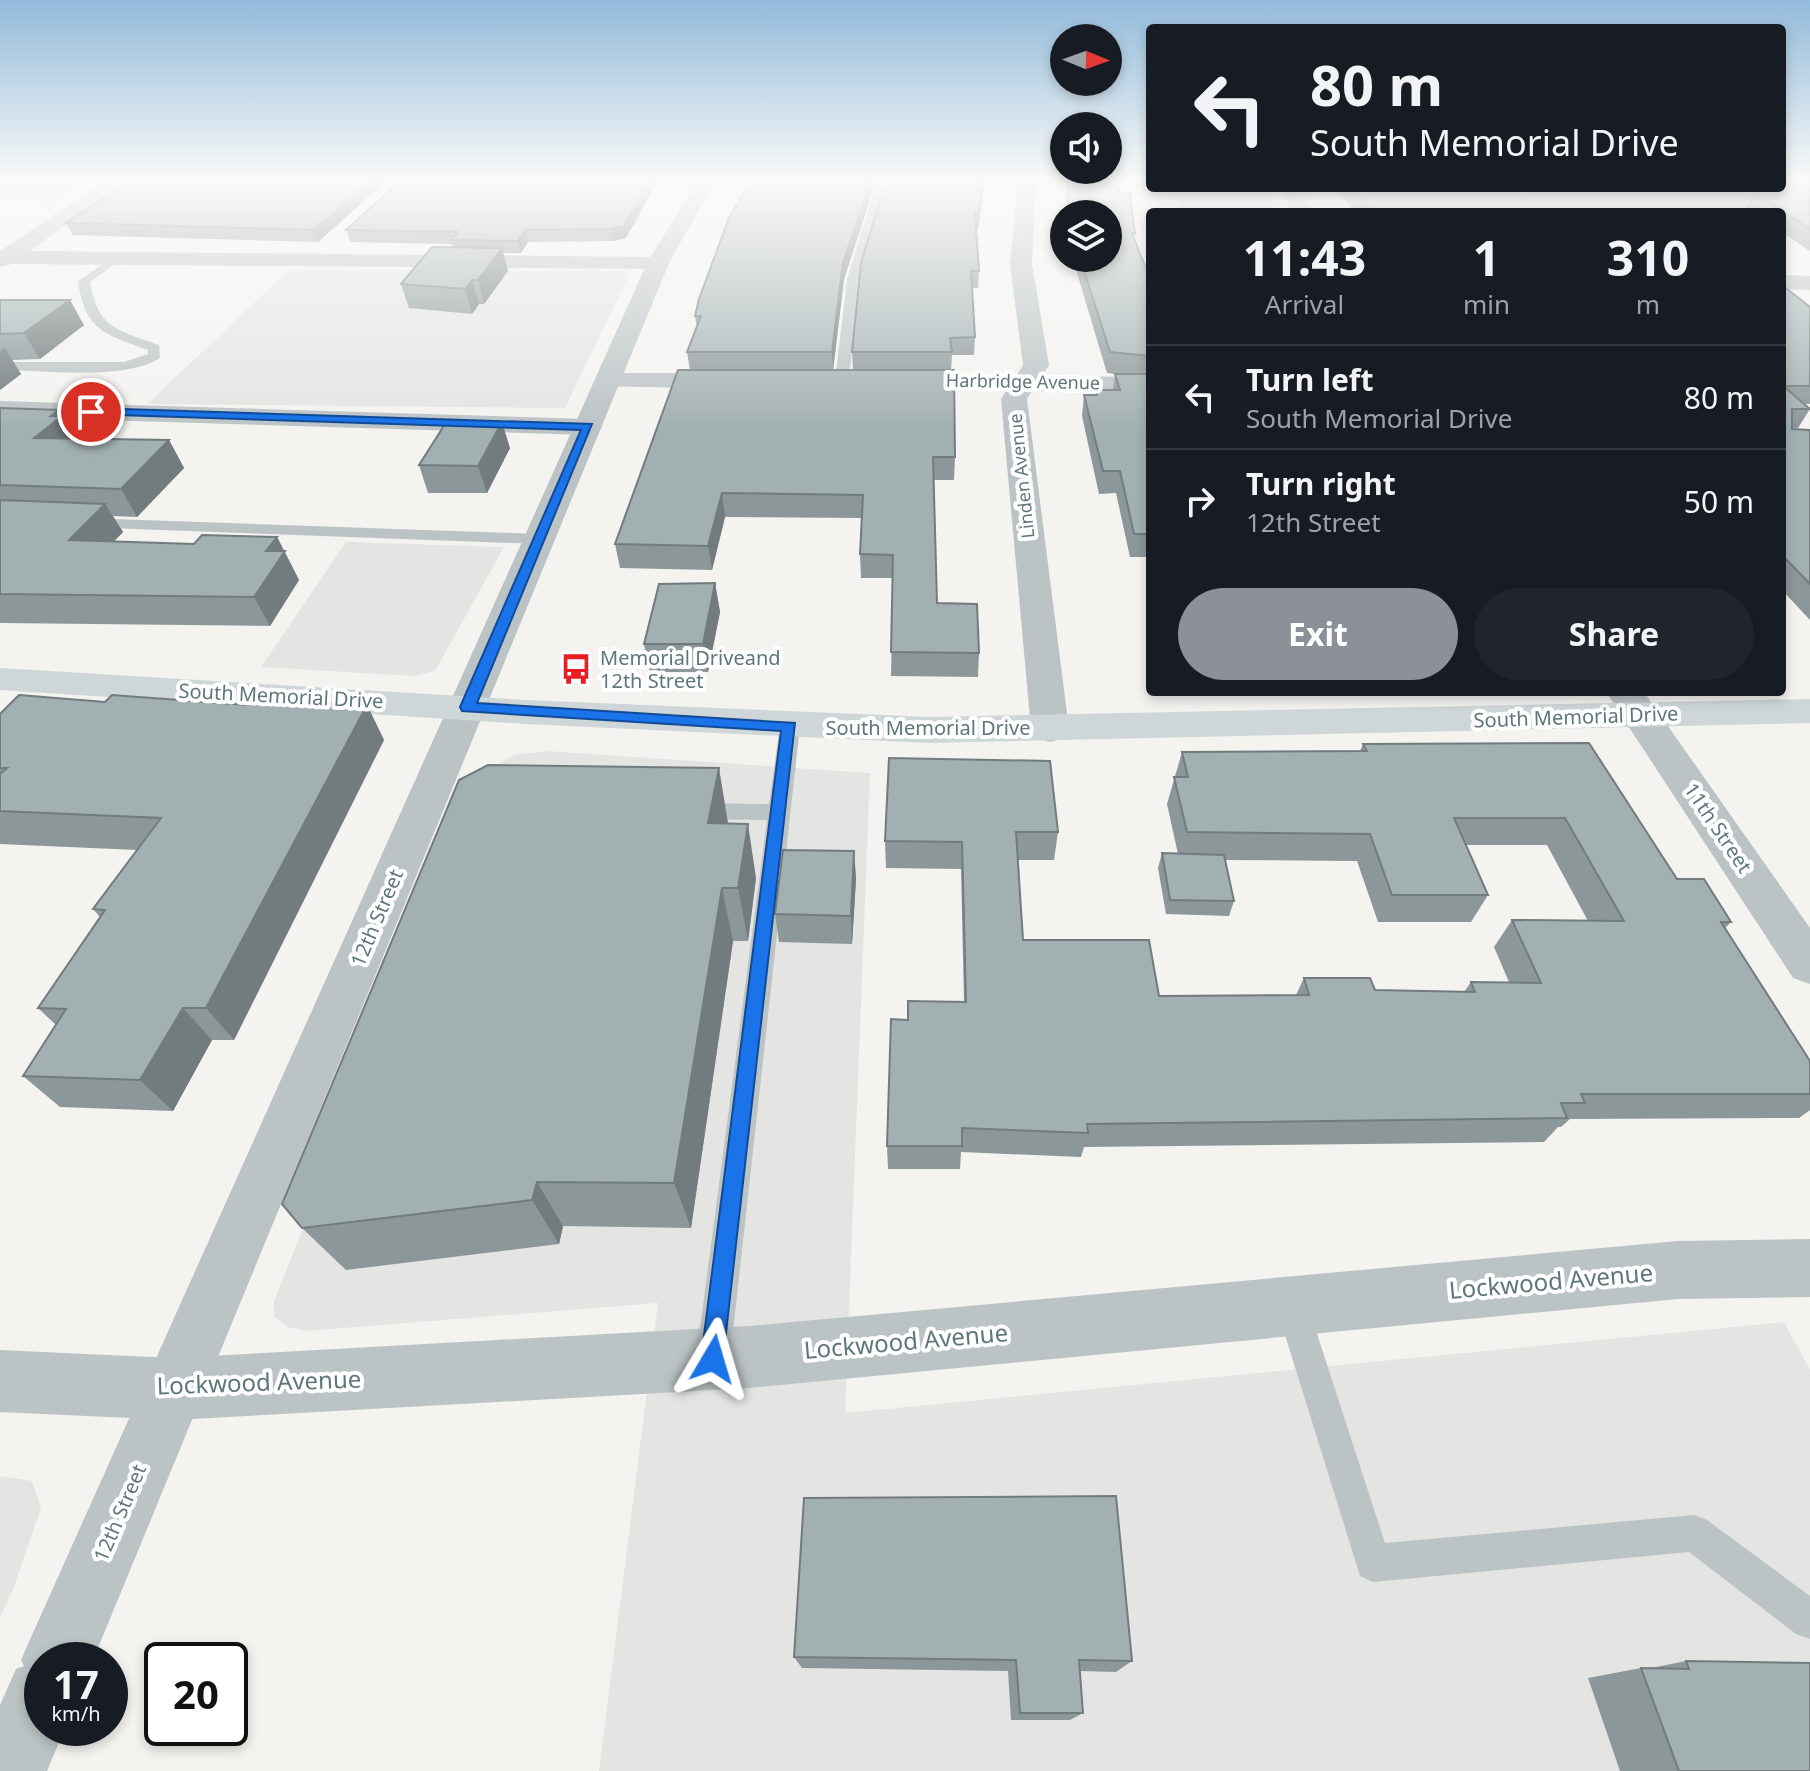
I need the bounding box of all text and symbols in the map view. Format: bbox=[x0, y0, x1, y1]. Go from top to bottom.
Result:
north arrow bbox=[1050, 24, 1122, 96]
map controls bbox=[1050, 24, 1122, 272]
text: 80 m bbox=[1310, 46, 1443, 122]
icon: left bbox=[1178, 56, 1282, 160]
button: sound bbox=[1050, 112, 1122, 184]
text: South Memorial Drive bbox=[1310, 118, 1679, 167]
button: layers bbox=[1050, 200, 1122, 272]
text: 11:43 bbox=[1243, 225, 1366, 290]
text: 1 bbox=[1473, 225, 1500, 290]
text: 310 bbox=[1607, 225, 1689, 290]
text: Arrival bbox=[1265, 286, 1344, 322]
text: min bbox=[1463, 286, 1510, 322]
text: m bbox=[1636, 286, 1660, 322]
text: Turn left bbox=[1246, 359, 1374, 400]
street label: Harbridge Avenue bbox=[946, 368, 1100, 394]
icon: left bbox=[1178, 375, 1222, 419]
text: 80 m bbox=[1684, 377, 1754, 418]
pin bbox=[57, 378, 125, 446]
icon: arrive bbox=[69, 390, 113, 434]
text: South Memorial Drive bbox=[1246, 400, 1512, 436]
street label: Linden Avenue bbox=[1003, 412, 1039, 540]
text: Turn right bbox=[1246, 463, 1396, 504]
icon: right bbox=[1178, 479, 1222, 523]
text: 50 m bbox=[1684, 481, 1754, 522]
text: 12th Street bbox=[1246, 504, 1381, 540]
button: Exit bbox=[1178, 588, 1458, 680]
button: Share bbox=[1474, 588, 1754, 680]
place label: Memorial Driveand 12th Street bbox=[600, 644, 781, 694]
bus stop icon: Memorial Driveand 12th Street bbox=[559, 652, 593, 686]
street label: South Memorial Drive bbox=[178, 677, 384, 714]
street label: South Memorial Drive bbox=[1473, 699, 1679, 734]
street label: South Memorial Drive bbox=[826, 714, 1030, 741]
street label: 11th Street bbox=[1678, 777, 1759, 878]
street label: 12th Street bbox=[344, 865, 409, 971]
street label: Lockwood Avenue bbox=[1448, 1255, 1654, 1306]
street label: Lockwood Avenue bbox=[803, 1315, 1009, 1366]
position arrow bbox=[671, 1317, 755, 1401]
street label: Lockwood Avenue bbox=[156, 1361, 362, 1402]
street label: 12th Street bbox=[87, 1460, 152, 1566]
speed limit sign: 20 bbox=[144, 1642, 248, 1746]
text: 17 bbox=[53, 1656, 99, 1711]
text: km/h bbox=[51, 1700, 101, 1727]

